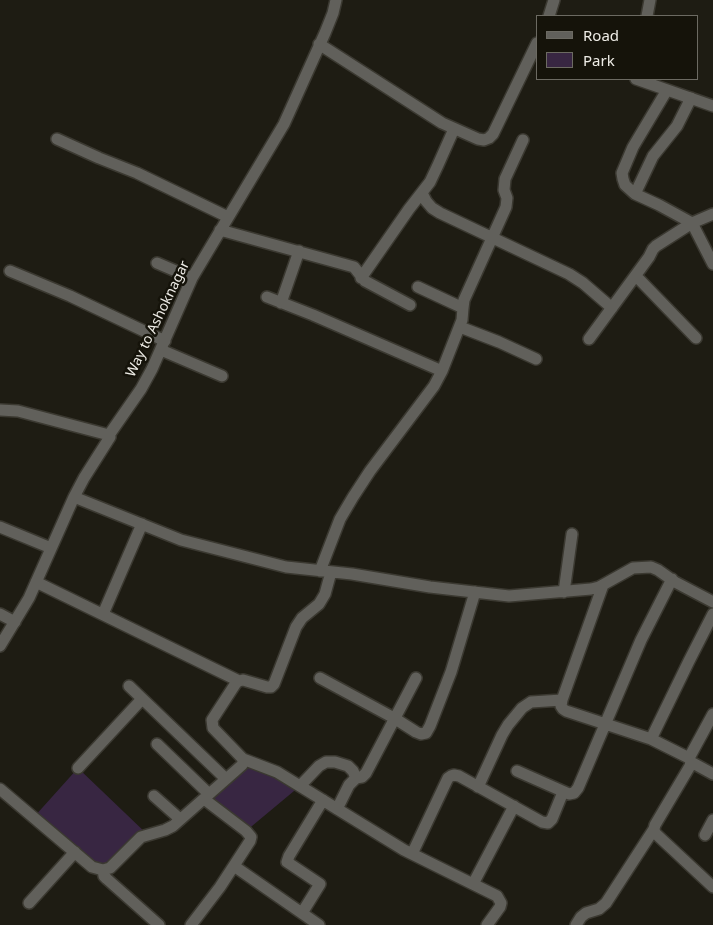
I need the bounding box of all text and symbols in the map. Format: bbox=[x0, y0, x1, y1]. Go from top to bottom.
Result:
legend bbox=[536, 15, 698, 80]
text: Road bbox=[583, 25, 619, 45]
text: Park bbox=[583, 50, 615, 70]
street label: Way to Ashoknagar bbox=[122, 258, 194, 380]

